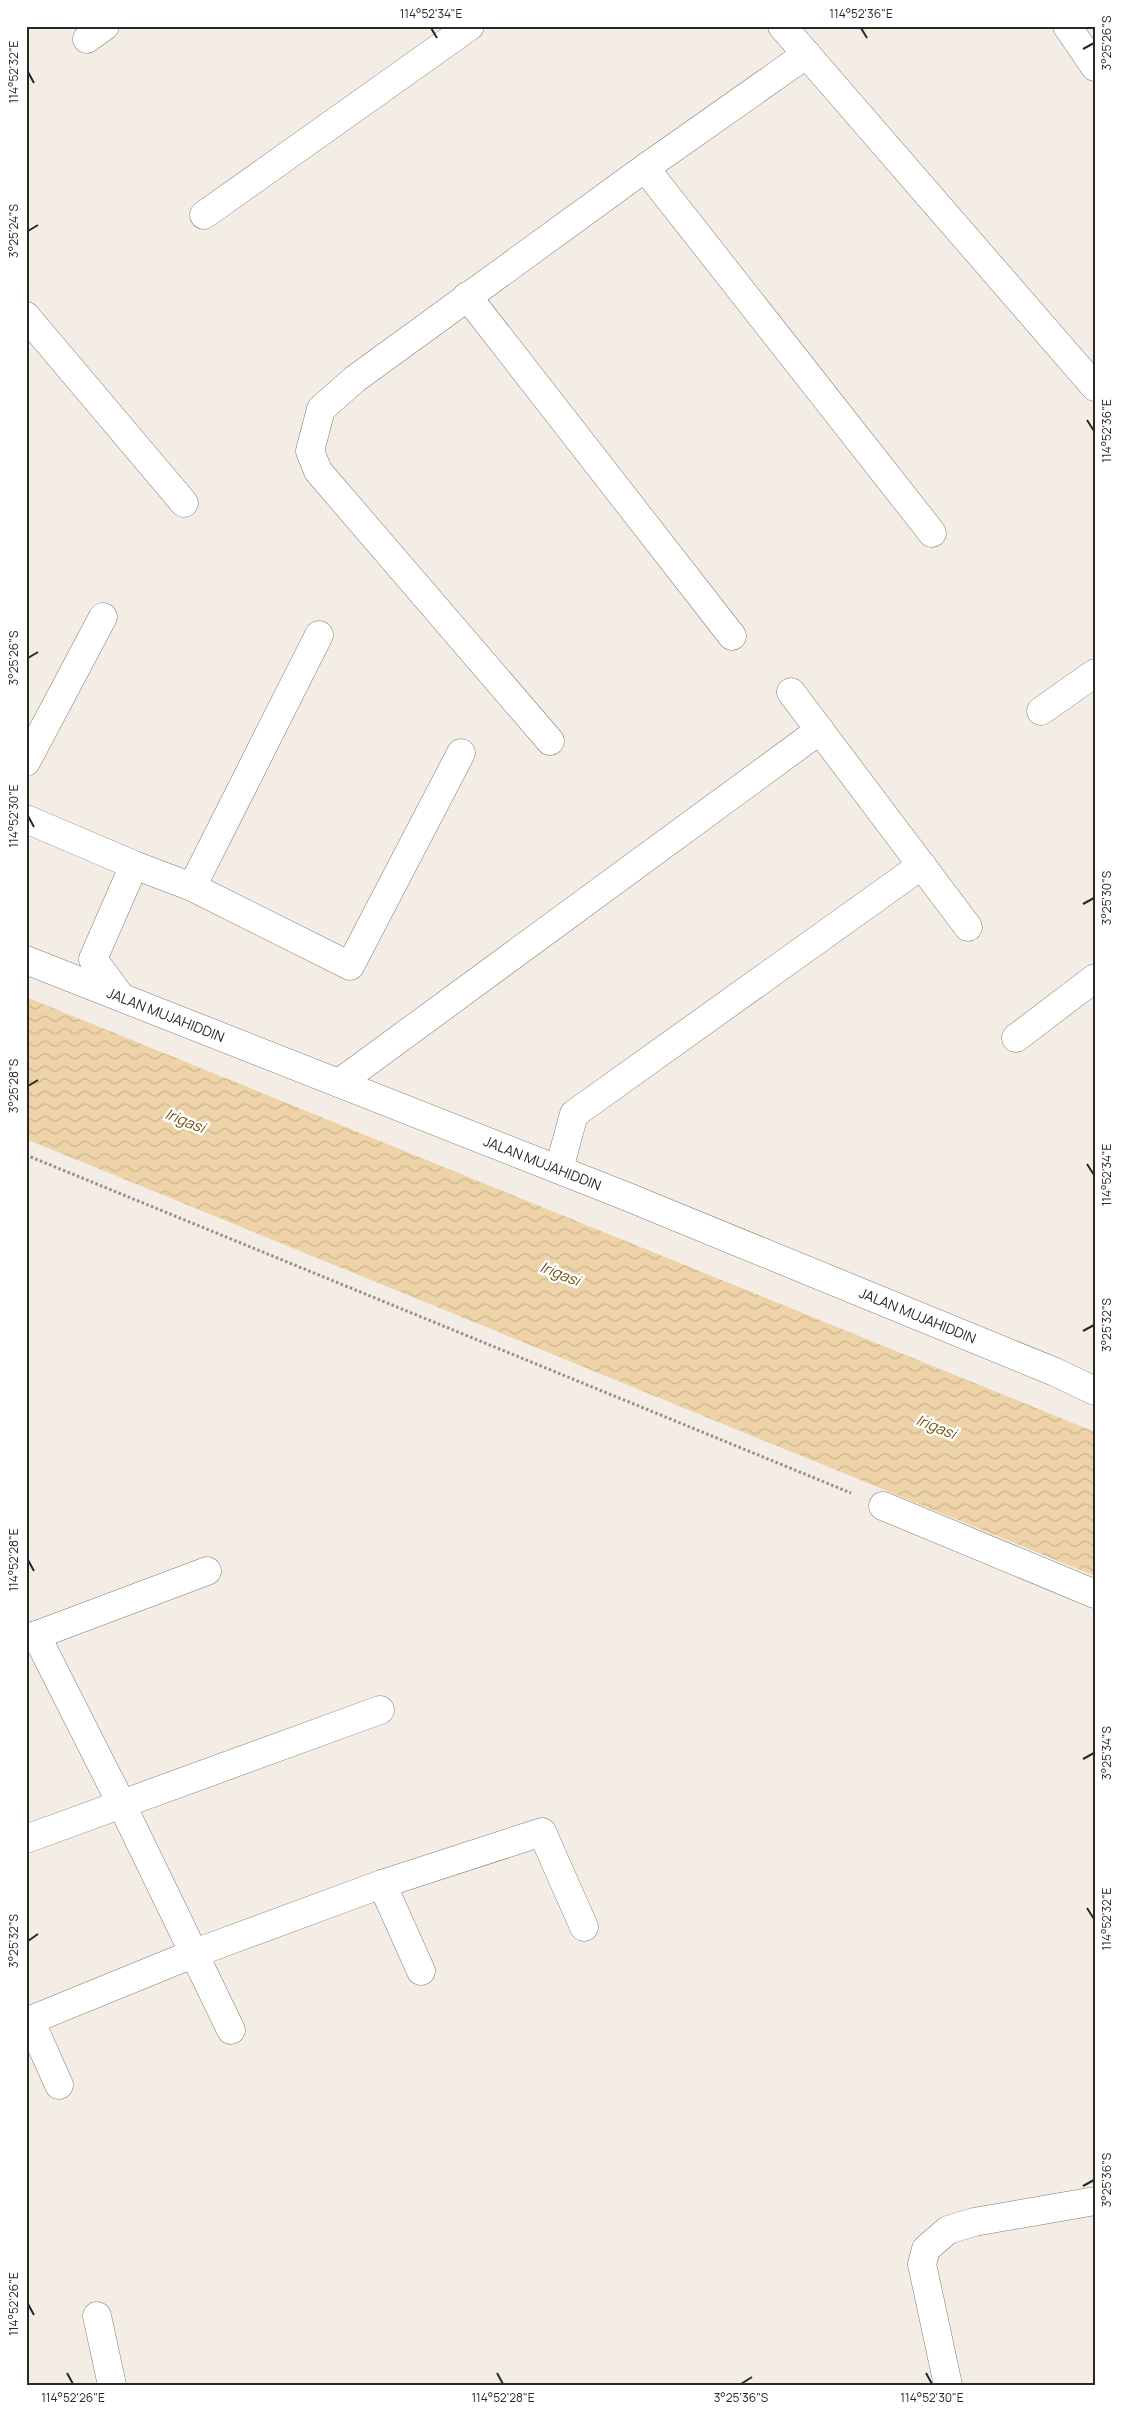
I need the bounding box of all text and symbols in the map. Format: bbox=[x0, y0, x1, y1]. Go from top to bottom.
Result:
text: 114°52'34"E bbox=[400, 5, 463, 22]
text: 114°52'36"E bbox=[829, 5, 893, 22]
text: 3°25'26"S bbox=[1098, 16, 1115, 70]
text: 114°52'32"E bbox=[5, 40, 22, 103]
text: 3°25'24"S bbox=[5, 204, 22, 258]
text: 114°52'36"E bbox=[1098, 399, 1115, 463]
text: 3°25'26"S bbox=[5, 631, 22, 685]
text: 114°52'30"E bbox=[5, 784, 22, 848]
text: 3°25'30"S bbox=[1098, 871, 1115, 925]
street label: JALAN MUJAHIDDIN bbox=[104, 983, 227, 1046]
text: 3°25'28"S bbox=[5, 1059, 22, 1113]
water label: Irigasi bbox=[162, 1103, 210, 1139]
street label: JALAN MUJAHIDDIN bbox=[481, 1131, 604, 1195]
text: 114°52'34"E bbox=[1098, 1143, 1115, 1206]
water label: Irigasi bbox=[537, 1256, 585, 1292]
street label: JALAN MUJAHIDDIN bbox=[856, 1283, 979, 1348]
text: 3°25'32"S bbox=[1098, 1298, 1115, 1352]
water label: Irigasi bbox=[913, 1409, 961, 1445]
text: 114°52'28"E bbox=[5, 1528, 22, 1592]
text: 3°25'34"S bbox=[1098, 1726, 1115, 1780]
text: 114°52'32"E bbox=[1098, 1887, 1115, 1950]
text: 3°25'32"S bbox=[5, 1914, 22, 1968]
text: 3°25'36"S bbox=[1098, 2153, 1115, 2207]
text: 114°52'26"E bbox=[5, 2272, 22, 2336]
text: 114°52'26"E bbox=[41, 2389, 105, 2406]
text: 114°52'28"E bbox=[471, 2389, 535, 2406]
text: 3°25'36"S bbox=[714, 2389, 768, 2406]
text: 114°52'30"E bbox=[900, 2389, 964, 2406]

